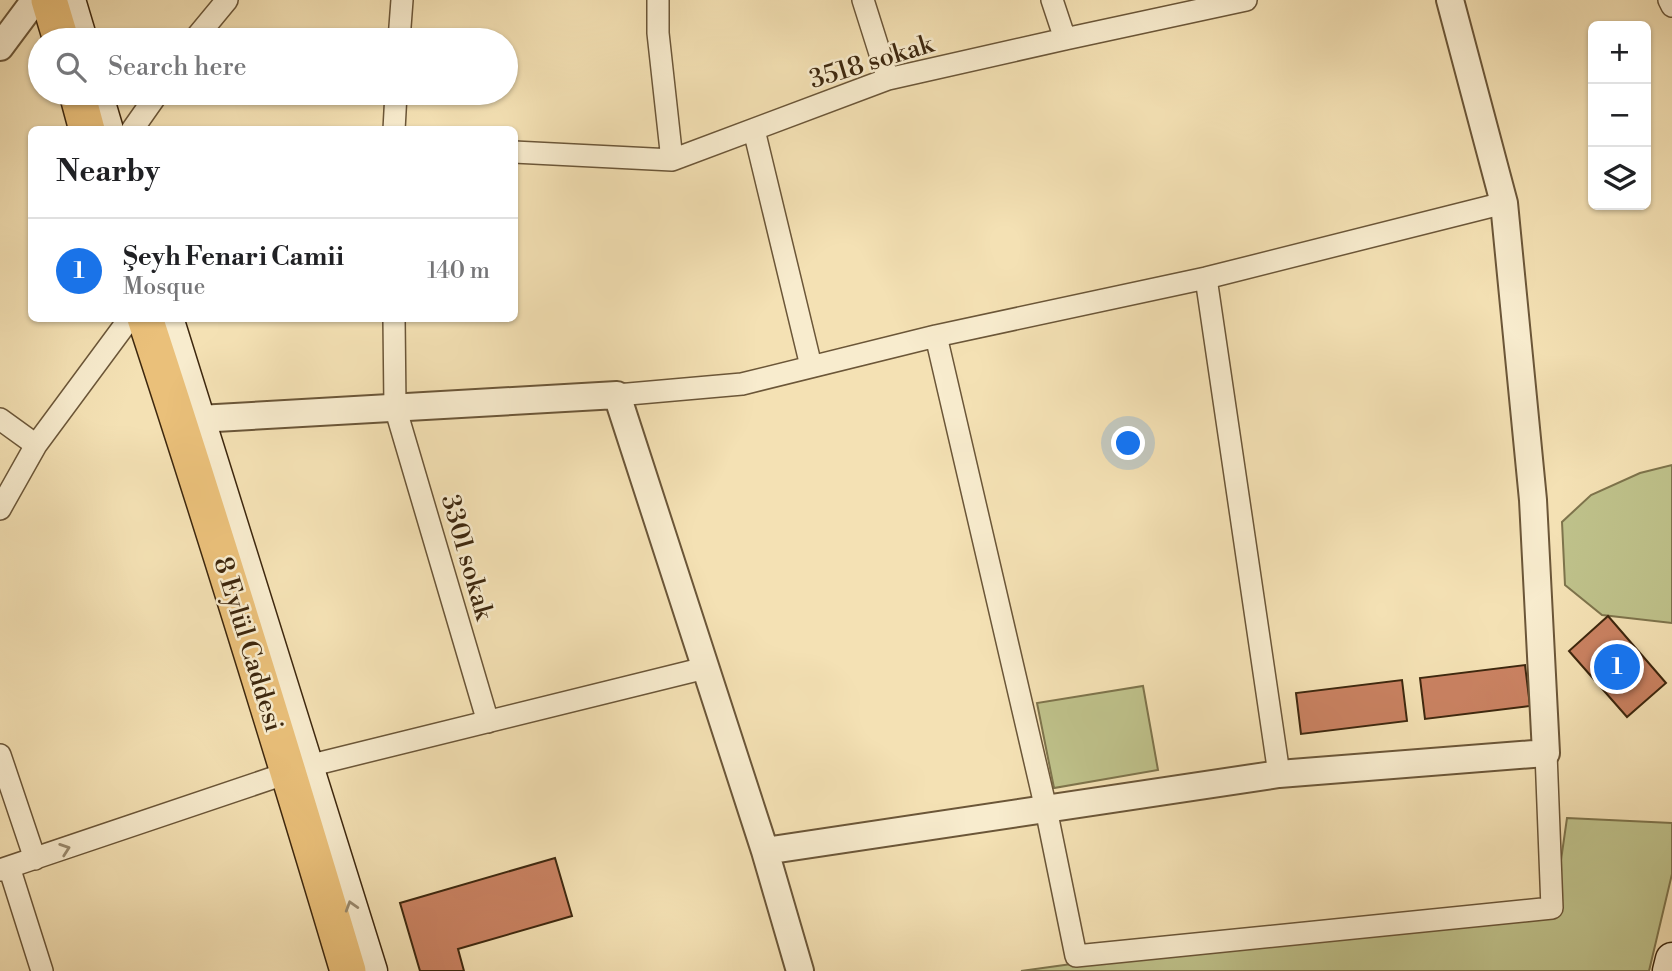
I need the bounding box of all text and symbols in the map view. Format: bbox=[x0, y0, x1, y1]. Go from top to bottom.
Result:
map controls bbox=[1588, 21, 1651, 210]
button: + bbox=[1588, 21, 1651, 84]
search box bbox=[28, 28, 518, 105]
street label: 3518 sokak bbox=[806, 28, 938, 96]
icon: search bbox=[52, 48, 90, 86]
text: Search here bbox=[108, 51, 247, 83]
button: − bbox=[1588, 84, 1651, 147]
button: layers bbox=[1588, 147, 1651, 210]
text: Nearby bbox=[56, 153, 160, 191]
text: Şeyh Fenari Camii bbox=[123, 241, 344, 273]
text: 1 bbox=[73, 257, 85, 285]
text: 140 m bbox=[427, 257, 490, 285]
text: Mosque bbox=[123, 273, 205, 301]
your location bbox=[1111, 426, 1145, 460]
street label: 3301 sokak bbox=[434, 491, 501, 625]
street label: 8 Eylül Caddesi bbox=[206, 553, 290, 736]
pin: 1 bbox=[1594, 641, 1640, 693]
one-way arrow bbox=[58, 843, 71, 857]
one-way arrow bbox=[345, 900, 359, 912]

